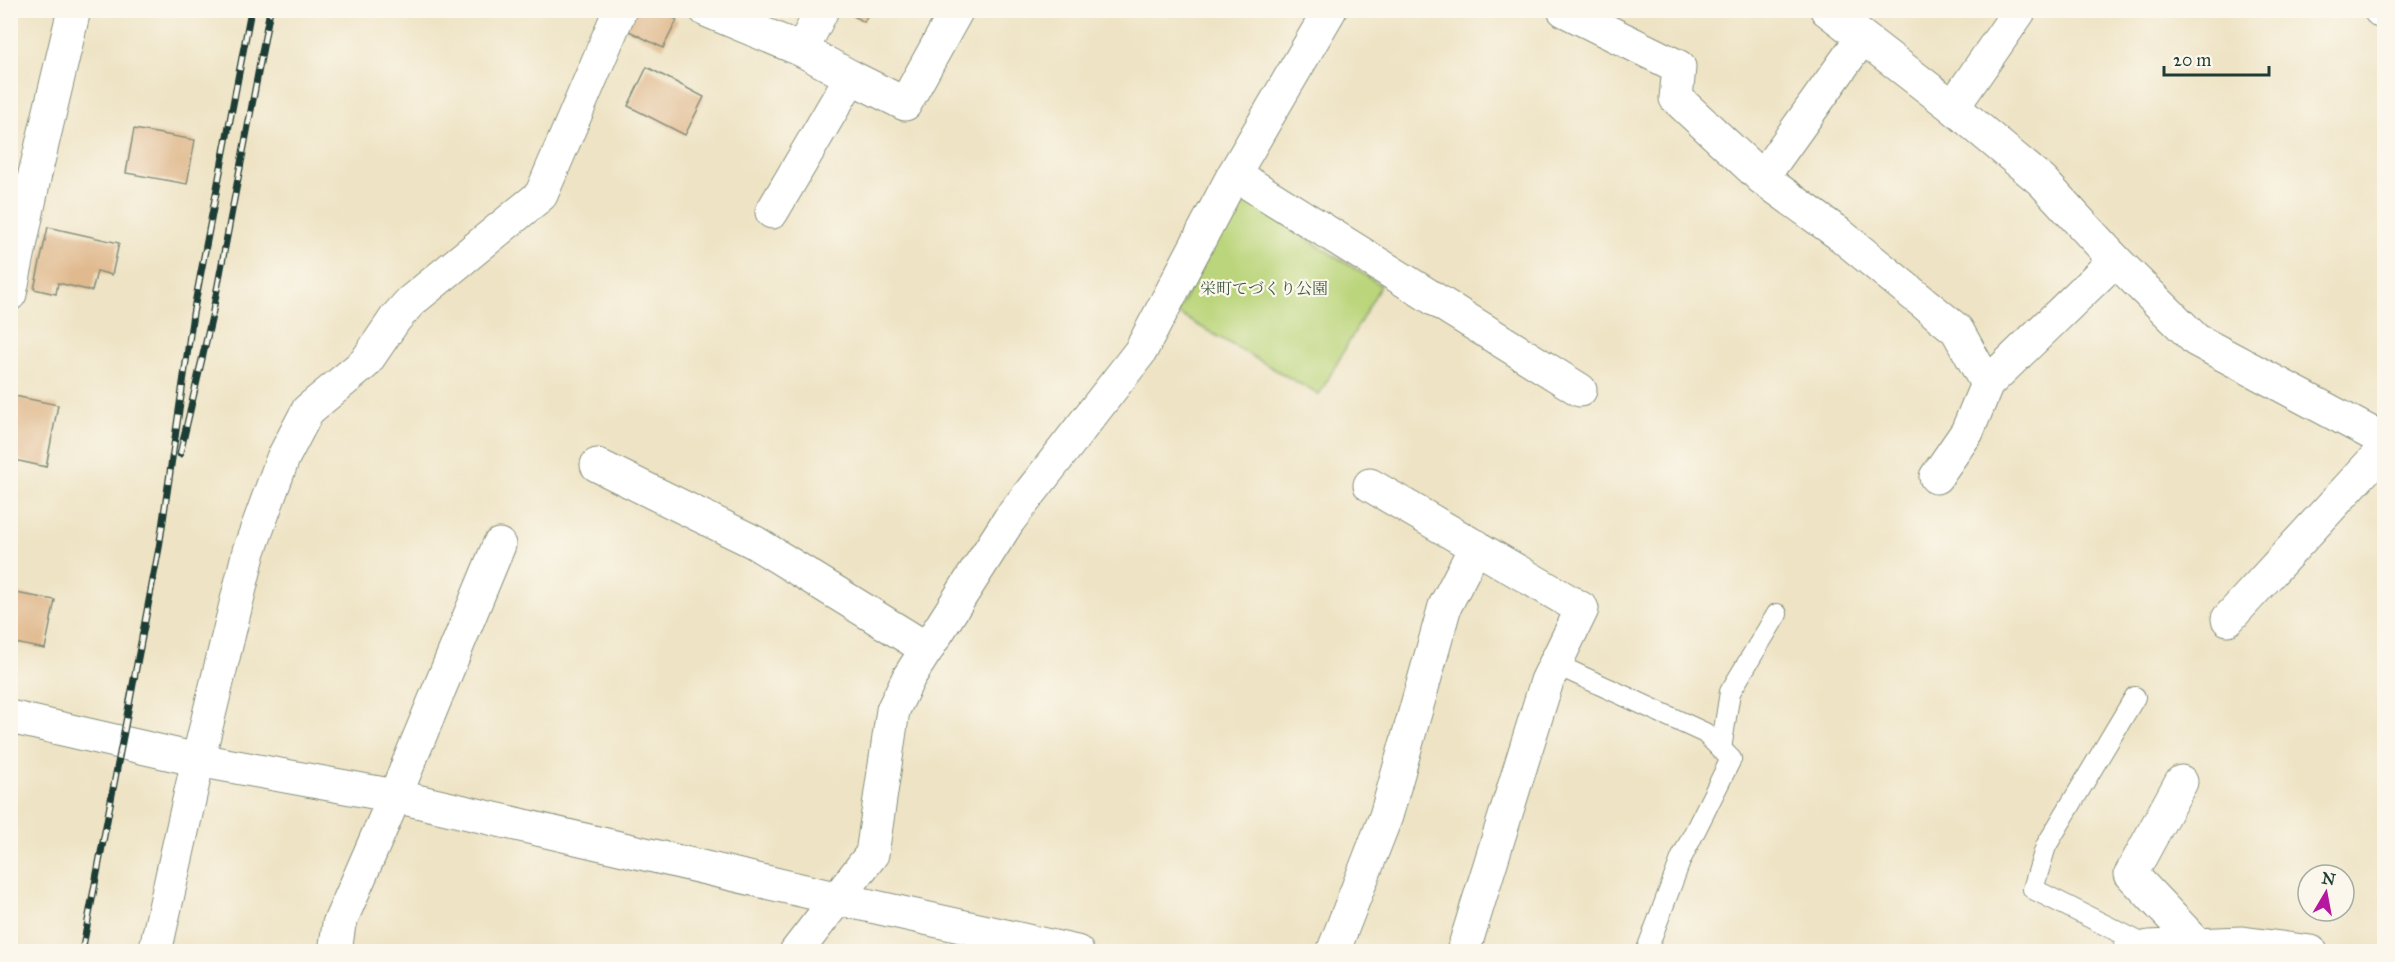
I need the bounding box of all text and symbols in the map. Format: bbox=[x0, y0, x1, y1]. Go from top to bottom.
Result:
scale bar bbox=[2164, 39, 2269, 77]
text: 20 m bbox=[2173, 49, 2211, 71]
park label: 栄町てづくり公園 bbox=[1200, 279, 1328, 298]
north arrow bbox=[2296, 863, 2356, 923]
text: N bbox=[2320, 868, 2337, 889]

